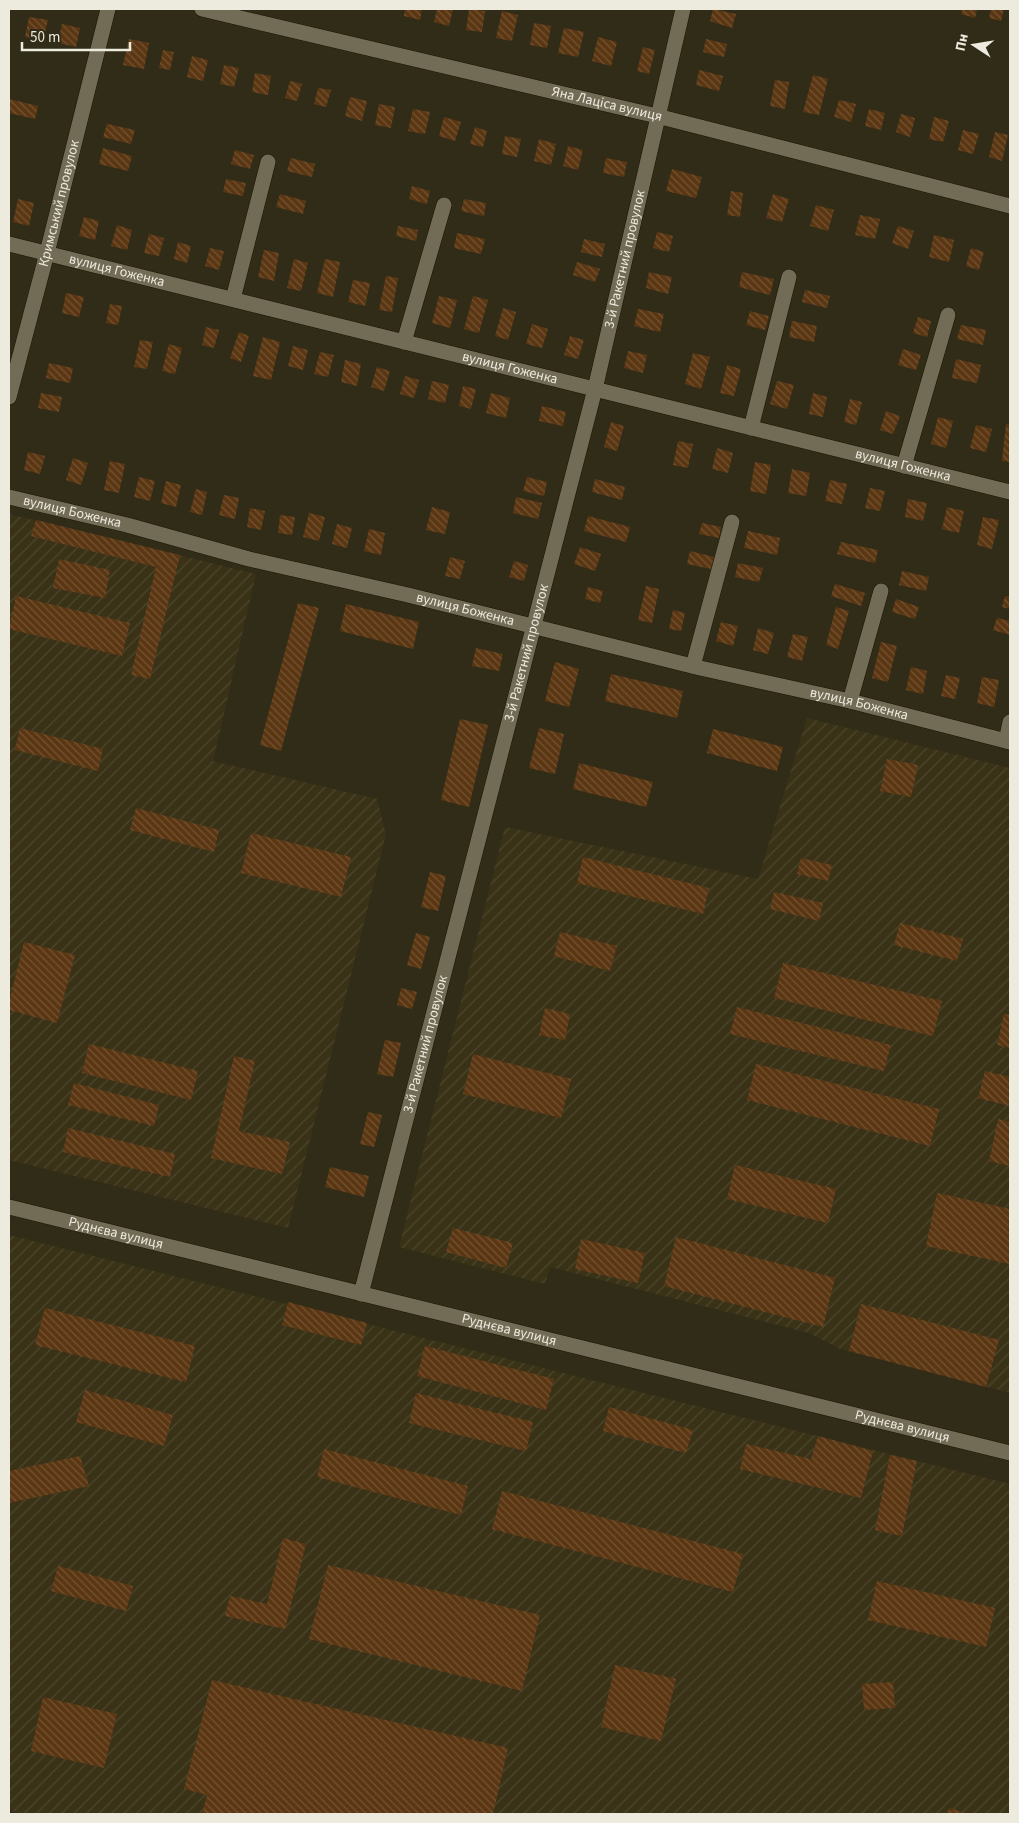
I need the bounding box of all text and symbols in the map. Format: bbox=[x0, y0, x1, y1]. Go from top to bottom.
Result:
scale bar bbox=[22, 20, 130, 52]
north arrow bbox=[949, 20, 999, 70]
text: 50 m bbox=[30, 27, 60, 48]
text: Пн bbox=[951, 32, 974, 53]
street label: Яна Лаціса вулиця bbox=[550, 82, 664, 127]
street label: Кримський провулок bbox=[34, 138, 85, 269]
street label: 3-й Ракетний провулок bbox=[599, 188, 651, 330]
street label: вулиця Гоженка bbox=[67, 249, 167, 292]
street label: вулиця Гоженка bbox=[460, 347, 560, 390]
street label: вулиця Гоженка bbox=[853, 444, 953, 487]
street label: вулиця Боженка bbox=[21, 491, 123, 533]
street label: 3-й Ракетний провулок bbox=[499, 582, 554, 724]
street label: вулиця Боженка bbox=[414, 587, 516, 631]
street label: вулиця Боженка bbox=[808, 682, 910, 726]
street label: 3-й Ракетний провулок bbox=[398, 973, 453, 1115]
street label: Руднєва вулиця bbox=[66, 1212, 165, 1255]
street label: Руднєва вулиця bbox=[460, 1309, 559, 1351]
street label: Руднєва вулиця bbox=[853, 1405, 952, 1448]

